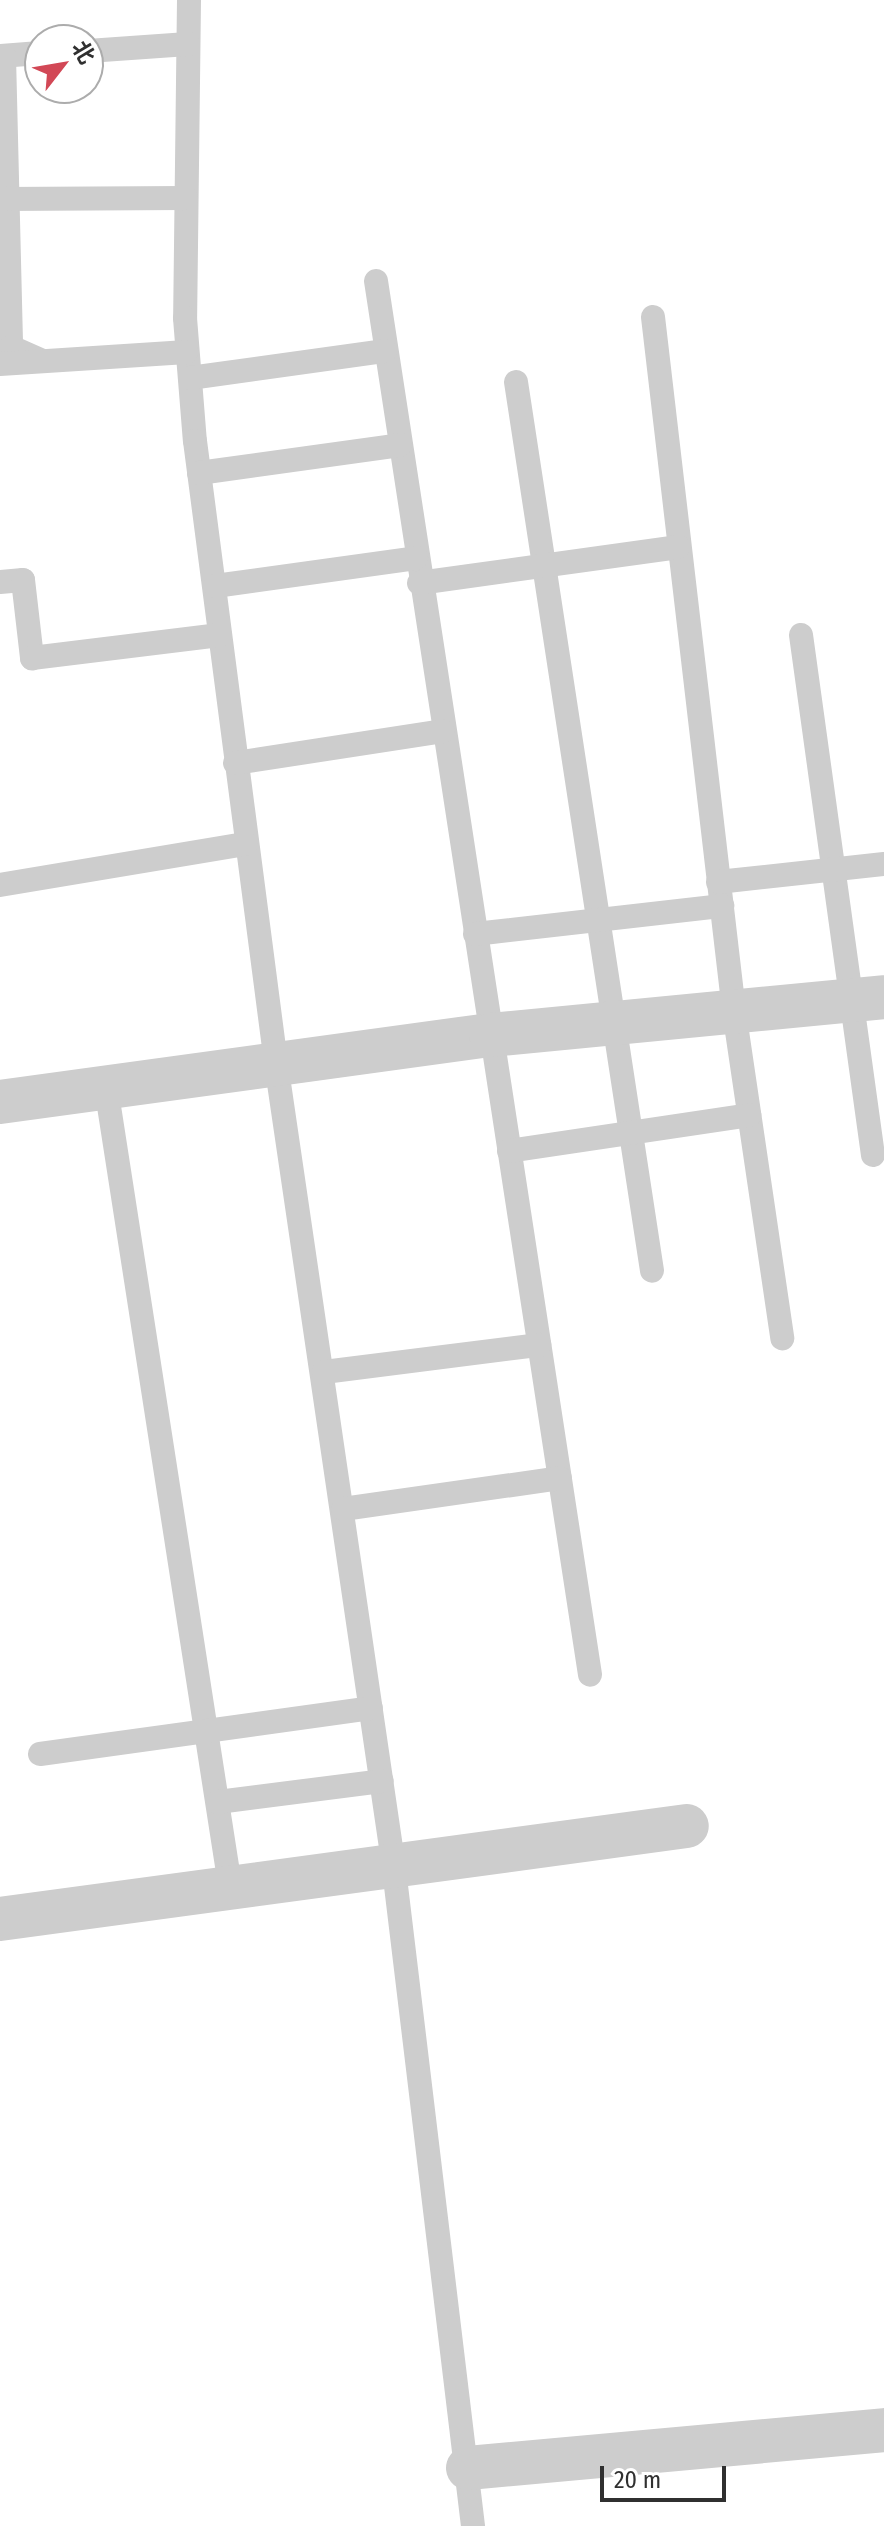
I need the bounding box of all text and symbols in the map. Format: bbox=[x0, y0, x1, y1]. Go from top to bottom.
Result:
north arrow bbox=[24, 24, 104, 104]
text: 北 bbox=[66, 36, 101, 69]
scale bar bbox=[604, 2450, 730, 2500]
text: 20 m bbox=[614, 2466, 661, 2494]

